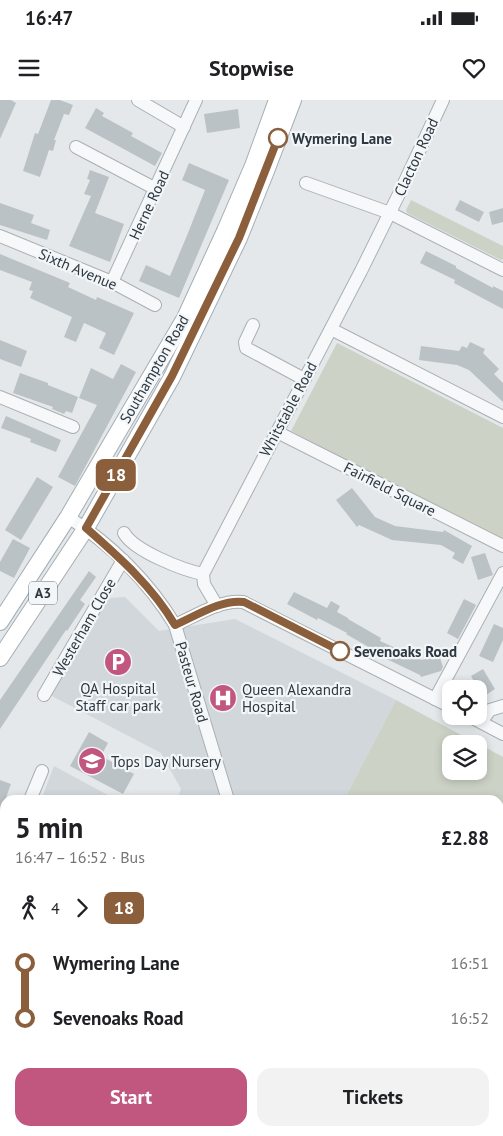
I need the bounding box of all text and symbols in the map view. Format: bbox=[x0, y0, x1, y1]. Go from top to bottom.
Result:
text: 16:47 bbox=[25, 6, 73, 30]
icon: menu bbox=[15, 54, 43, 82]
text: Stopwise bbox=[209, 54, 294, 82]
icon: heart bbox=[460, 54, 488, 82]
street label: Clacton Road bbox=[390, 115, 442, 199]
marker: Wymering Lane bbox=[268, 128, 288, 148]
place label: Wymering Lane bbox=[292, 129, 392, 148]
street label: Herne Road bbox=[125, 167, 173, 243]
street label: Sixth Avenue bbox=[36, 244, 120, 294]
street label: Southampton Road bbox=[115, 311, 193, 427]
street label: Whitstable Road bbox=[255, 358, 321, 460]
street label: Fairfield Square bbox=[341, 458, 439, 520]
line badge: 18 bbox=[94, 459, 138, 491]
text: 18 bbox=[106, 463, 126, 486]
street label: Westerham Close bbox=[48, 575, 120, 679]
road number: A3 bbox=[29, 582, 57, 604]
street label: Pasteur Road bbox=[171, 639, 213, 725]
marker: Sevenoaks Road bbox=[330, 641, 350, 661]
place label: Sevenoaks Road bbox=[354, 642, 457, 661]
parking icon: QA Hospital Staff car park bbox=[103, 647, 133, 677]
place label: QA Hospital Staff car park bbox=[75, 679, 161, 715]
place label: Queen Alexandra Hospital bbox=[242, 680, 352, 716]
map controls bbox=[442, 680, 487, 780]
button: locate bbox=[442, 680, 487, 725]
hospital icon: Queen Alexandra Hospital bbox=[208, 683, 238, 713]
button: layers bbox=[442, 735, 487, 780]
school or university icon: Tops Day Nursery bbox=[77, 746, 107, 776]
place label: Tops Day Nursery bbox=[111, 752, 221, 771]
text: 5 min bbox=[15, 809, 83, 846]
text: £2.88 bbox=[441, 826, 489, 850]
text: 16:47 – 16:52 · Bus bbox=[15, 847, 145, 867]
icon: walk bbox=[15, 894, 43, 922]
icon: forward bbox=[68, 894, 96, 922]
text: 18 bbox=[114, 896, 134, 919]
text: 4 bbox=[51, 898, 60, 918]
text: Wymering Lane bbox=[53, 951, 180, 975]
text: 16:51 bbox=[451, 953, 489, 973]
text: Sevenoaks Road bbox=[53, 1006, 184, 1030]
text: 16:52 bbox=[451, 1008, 489, 1028]
button: Start bbox=[15, 1068, 247, 1126]
button: Tickets bbox=[257, 1068, 489, 1126]

